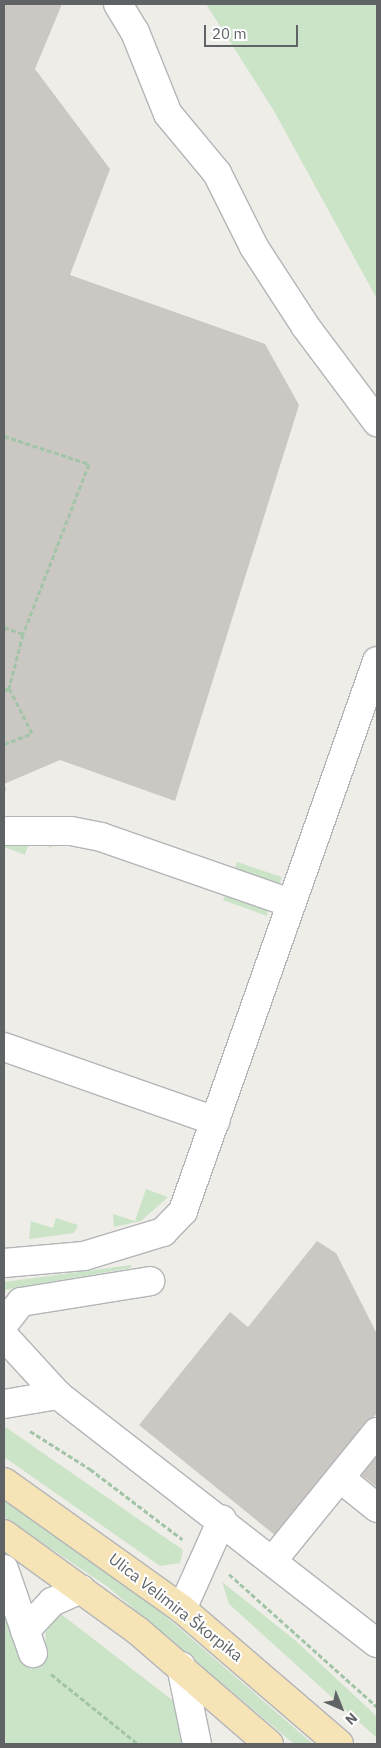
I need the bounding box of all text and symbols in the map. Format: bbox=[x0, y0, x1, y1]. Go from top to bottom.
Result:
scale bar bbox=[206, 15, 300, 47]
text: 20 m bbox=[212, 24, 247, 43]
street label: Ulica Velimira Škorpika bbox=[105, 1549, 247, 1665]
north arrow bbox=[316, 1683, 366, 1733]
text: N bbox=[342, 1709, 361, 1729]

